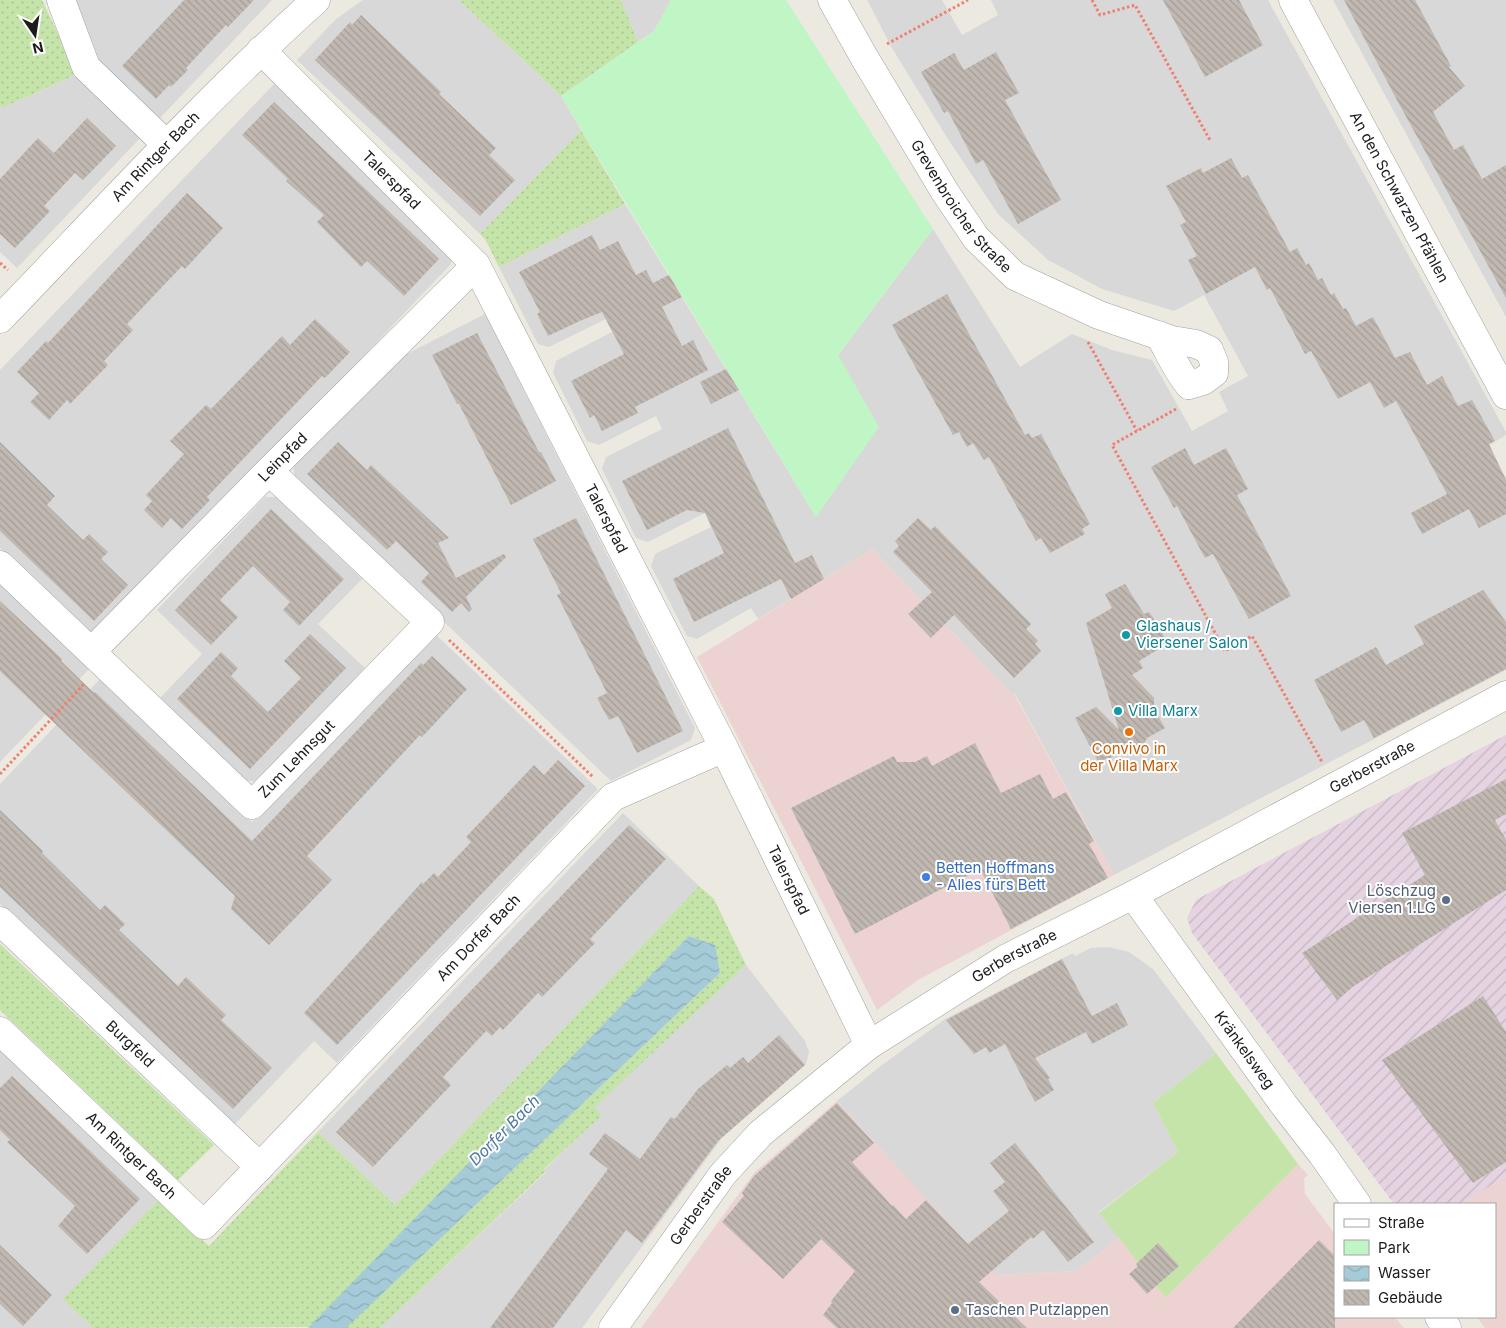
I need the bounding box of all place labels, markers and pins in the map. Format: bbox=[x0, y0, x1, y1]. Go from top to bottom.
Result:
place label: Glashaus / Viersener Salon bbox=[1136, 616, 1248, 652]
marker: Glashaus / Viersener Salon bbox=[1120, 629, 1132, 641]
place label: Villa Marx bbox=[1128, 701, 1198, 720]
marker: Villa Marx bbox=[1112, 705, 1124, 717]
marker: Convivo in der Villa Marx bbox=[1123, 726, 1135, 738]
place label: Convivo in der Villa Marx bbox=[1080, 739, 1178, 775]
place label: Betten Hoffmans - Alles fürs Bett bbox=[936, 858, 1055, 894]
marker: Betten Hoffmans - Alles fürs Bett bbox=[920, 871, 932, 883]
place label: Löschzug Viersen 1.LG bbox=[1348, 881, 1436, 917]
marker: Löschzug Viersen 1.LG bbox=[1440, 894, 1452, 906]
place label: Taschen Putzlappen bbox=[965, 1300, 1109, 1319]
marker: Taschen Putzlappen bbox=[949, 1304, 961, 1316]

